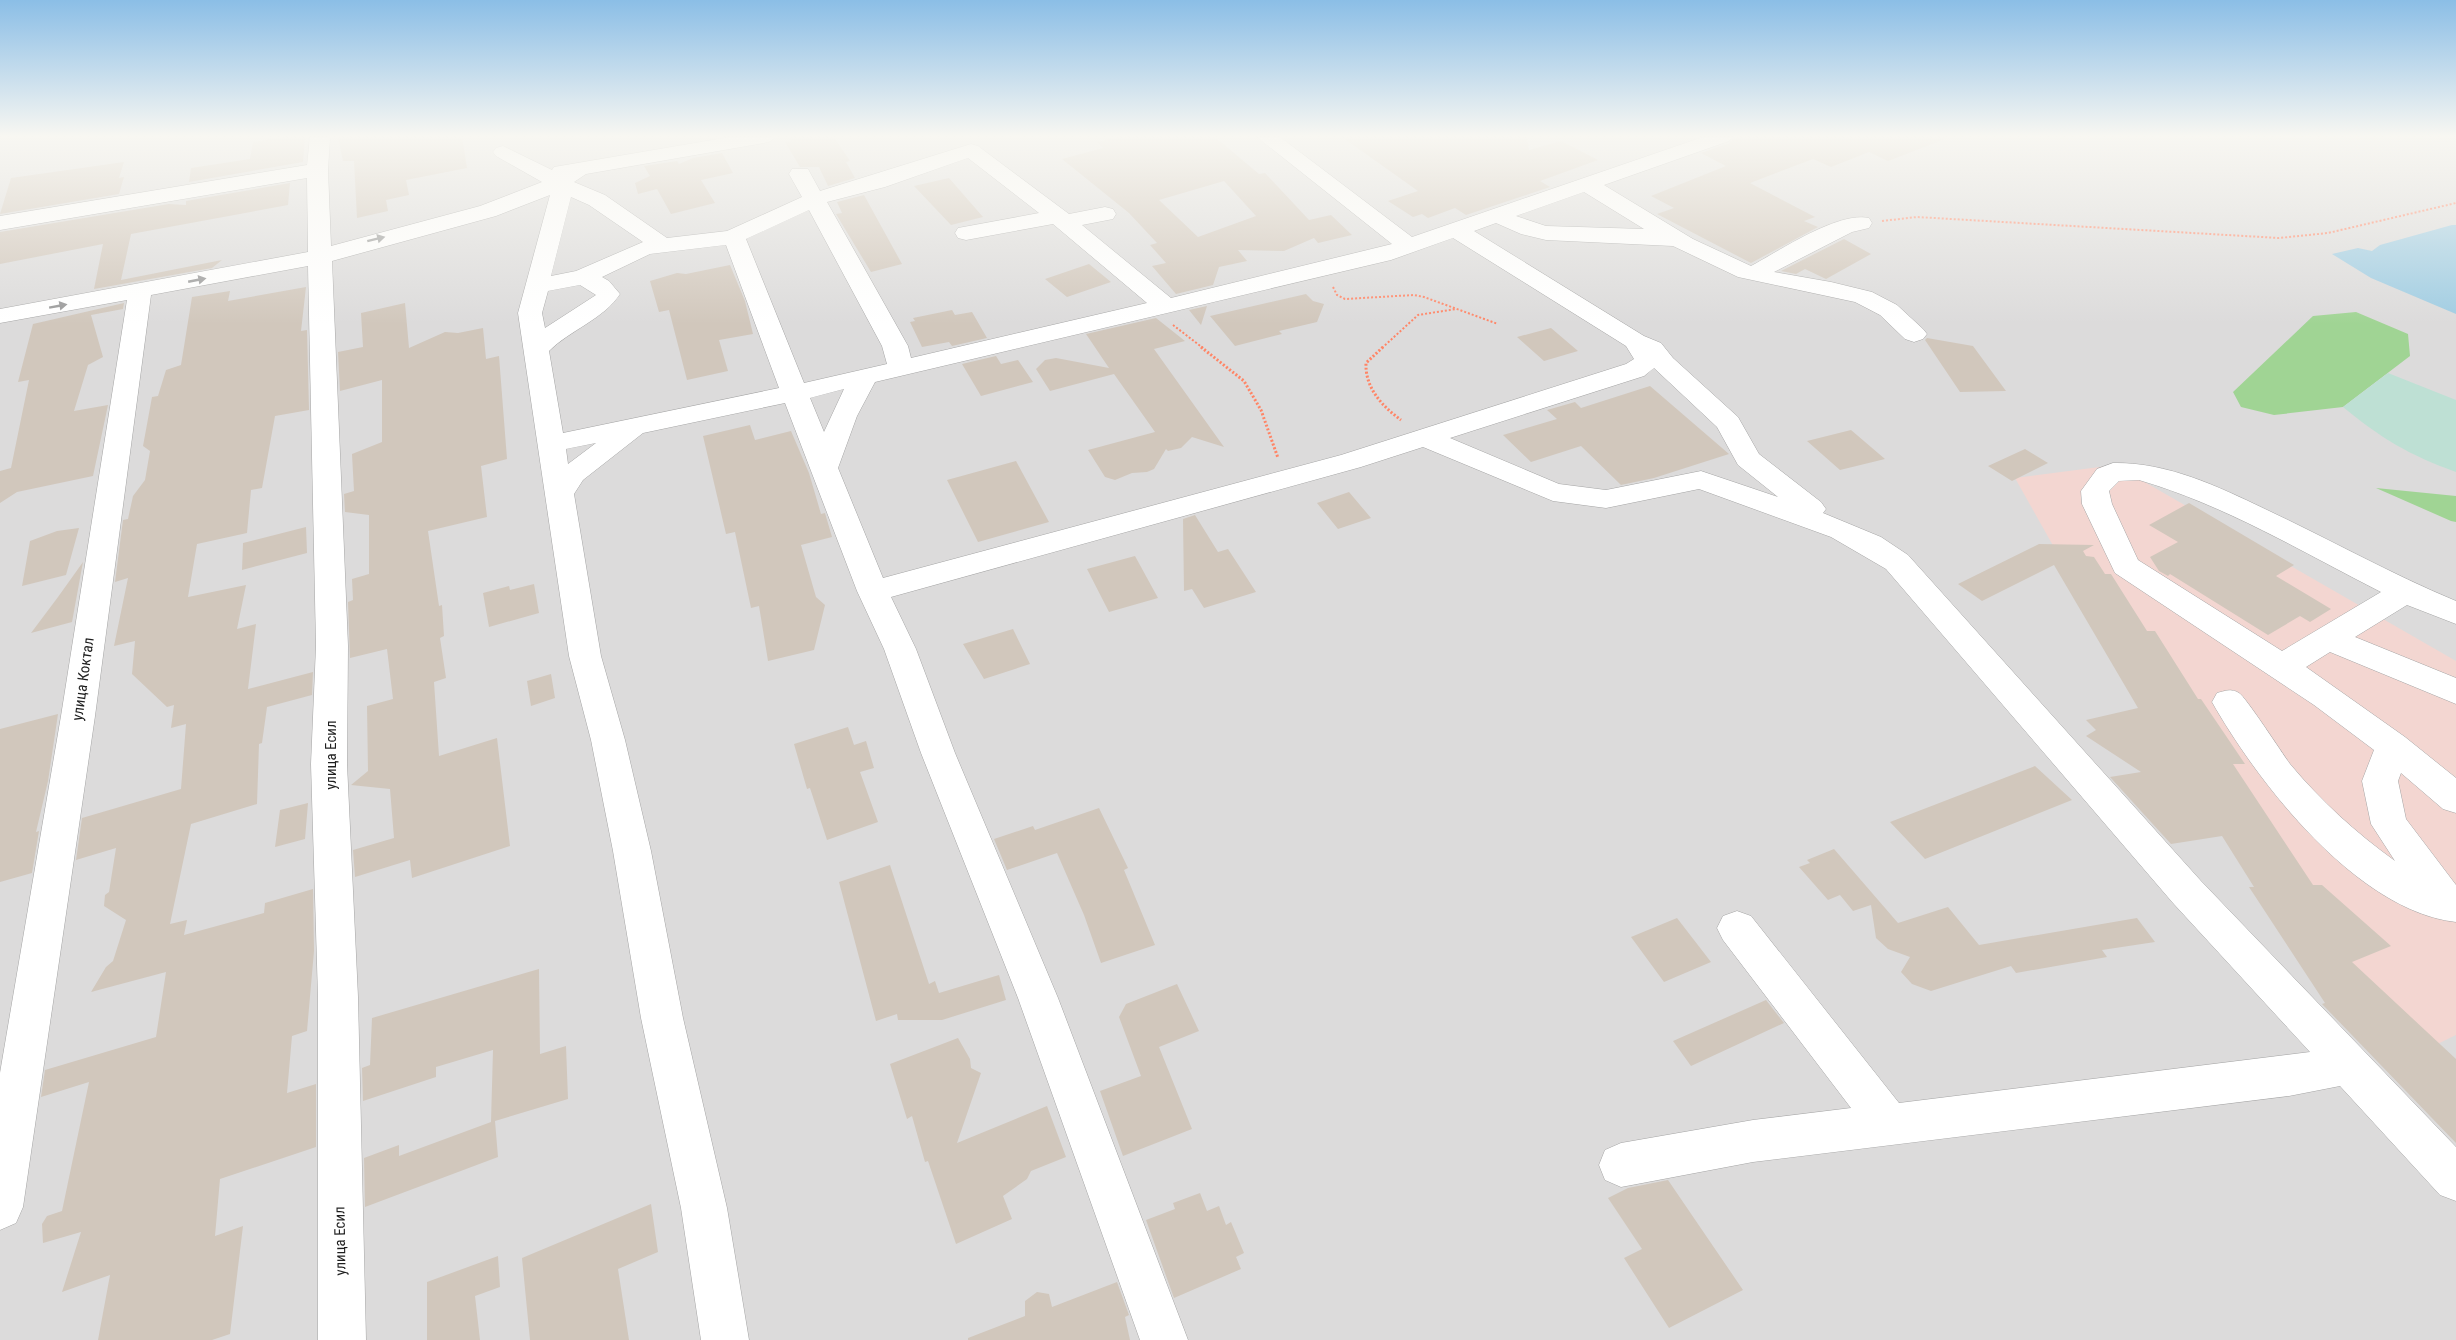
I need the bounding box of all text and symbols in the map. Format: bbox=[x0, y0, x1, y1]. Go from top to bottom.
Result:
one-way arrow bbox=[366, 234, 385, 244]
one-way arrow bbox=[188, 275, 207, 284]
one-way arrow bbox=[48, 301, 67, 310]
street label: улица Коктал bbox=[68, 636, 98, 722]
street label: улица Есил bbox=[322, 720, 340, 790]
street label: улица Есил bbox=[330, 1206, 350, 1276]

